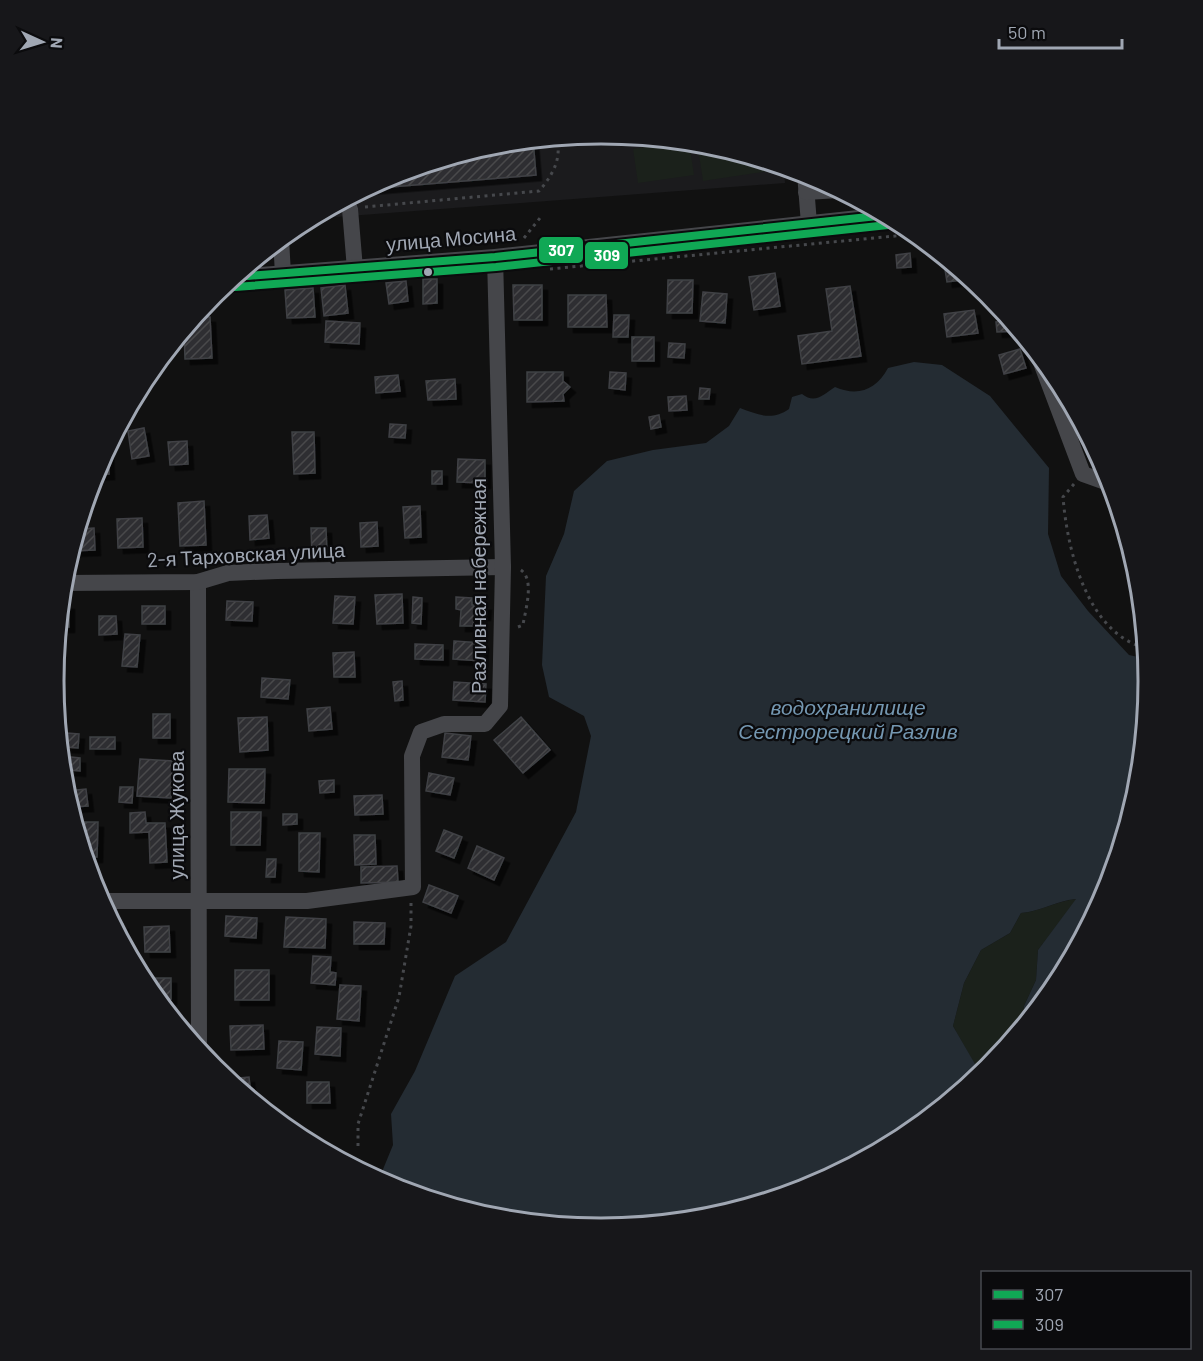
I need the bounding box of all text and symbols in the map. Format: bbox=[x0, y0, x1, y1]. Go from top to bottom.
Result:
north arrow bbox=[12, 12, 72, 72]
scale bar bbox=[999, 12, 1122, 50]
text: 50 m bbox=[1008, 21, 1046, 43]
text: N bbox=[48, 37, 67, 49]
street label: улица Мосина bbox=[385, 220, 518, 256]
line badge: 307 bbox=[538, 236, 584, 264]
text: 307 bbox=[548, 240, 574, 259]
line badge: 309 bbox=[584, 241, 629, 270]
text: 309 bbox=[594, 245, 620, 264]
unlabelled marker bbox=[422, 266, 434, 278]
street label: Разливная набережная bbox=[466, 478, 490, 694]
street label: 2-я Тарховская улица bbox=[146, 537, 346, 571]
water label: водохранилище Сестрорецкий Разлив bbox=[738, 694, 958, 743]
street label: улица Жукова bbox=[164, 750, 188, 879]
legend bbox=[981, 1271, 1191, 1349]
text: 307 bbox=[1035, 1283, 1063, 1305]
text: 309 bbox=[1035, 1313, 1064, 1335]

